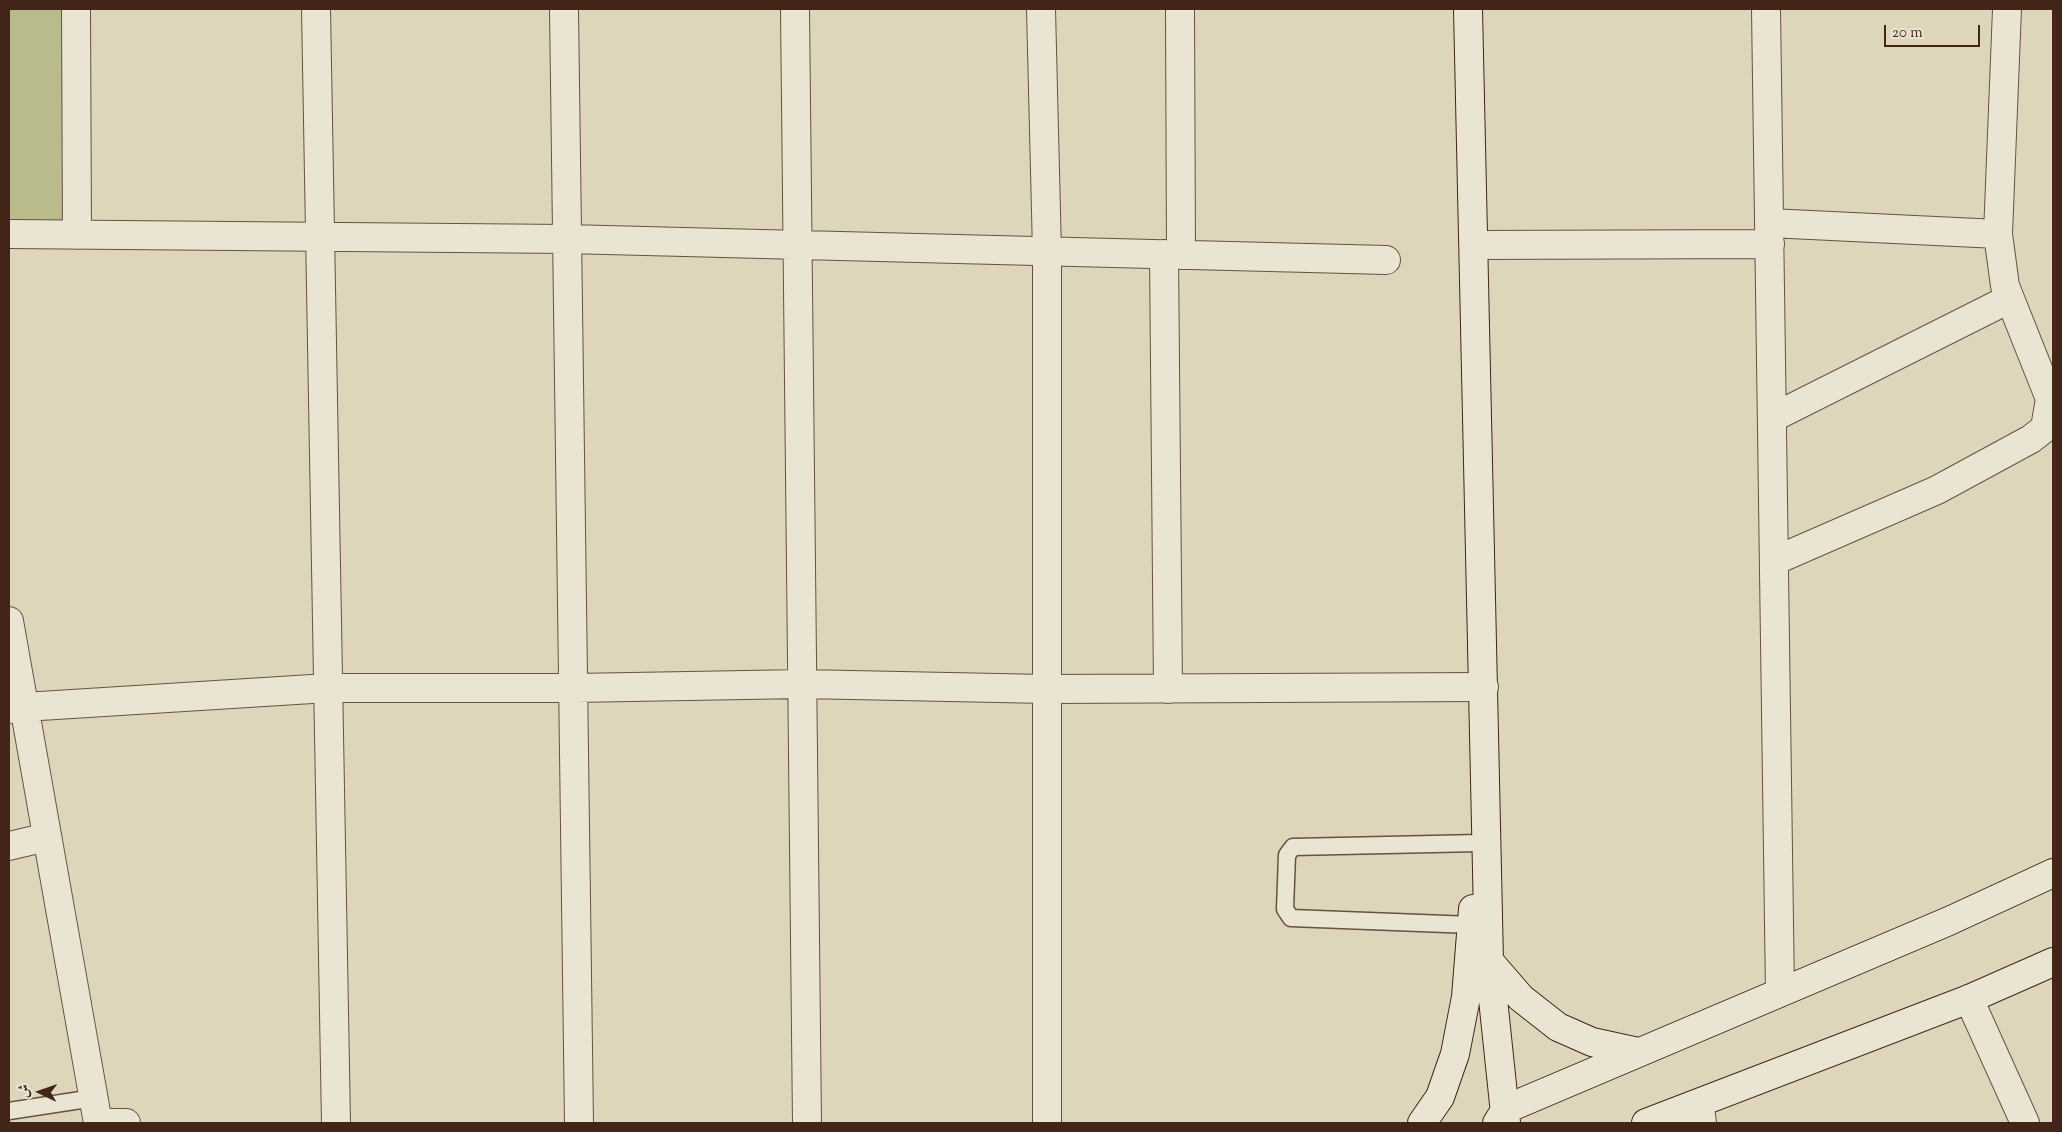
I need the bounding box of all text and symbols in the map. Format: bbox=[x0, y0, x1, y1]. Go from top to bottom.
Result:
scale bar bbox=[1887, 15, 1983, 47]
text: 20 m bbox=[1892, 23, 1923, 44]
north arrow bbox=[15, 1067, 65, 1117]
text: ش bbox=[15, 1084, 35, 1099]

